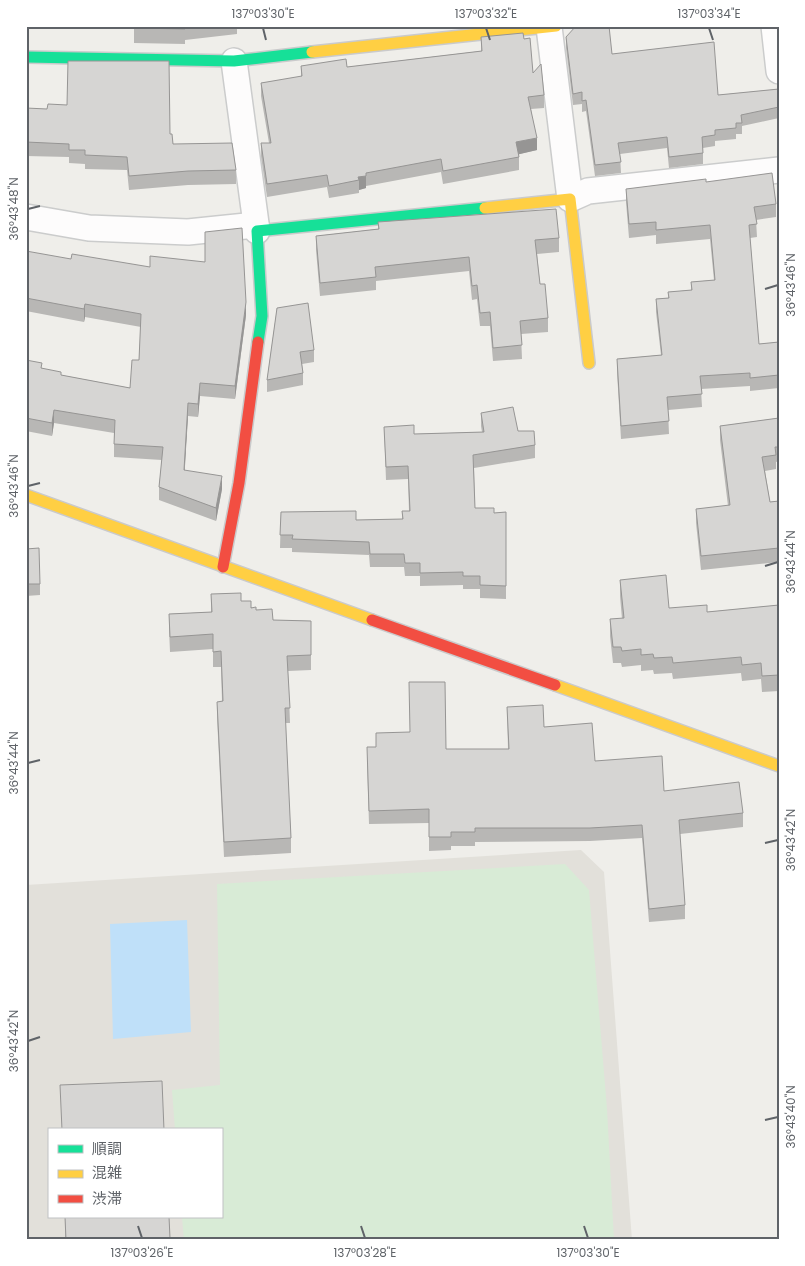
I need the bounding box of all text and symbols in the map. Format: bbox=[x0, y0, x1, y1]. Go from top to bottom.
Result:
text: 137°03'30"E bbox=[231, 5, 295, 22]
text: 137°03'32"E bbox=[455, 5, 517, 22]
text: 137°03'34"E bbox=[677, 5, 741, 22]
text: 36°43'48"N bbox=[5, 177, 22, 241]
text: 36°43'46"N bbox=[782, 253, 799, 317]
text: 36°43'46"N bbox=[5, 454, 22, 518]
text: 36°43'44"N bbox=[782, 530, 799, 594]
text: 36°43'44"N bbox=[5, 731, 22, 795]
text: 36°43'42"N bbox=[782, 809, 799, 871]
text: 36°43'42"N bbox=[5, 1010, 22, 1072]
text: 36°43'40"N bbox=[782, 1085, 799, 1149]
legend bbox=[48, 1128, 222, 1218]
text: 順調 bbox=[92, 1138, 122, 1159]
text: 混雑 bbox=[92, 1162, 122, 1183]
text: 渋滞 bbox=[92, 1188, 122, 1209]
text: 137°03'26"E bbox=[110, 1244, 174, 1261]
text: 137°03'28"E bbox=[333, 1244, 397, 1261]
text: 137°03'30"E bbox=[556, 1244, 620, 1261]

